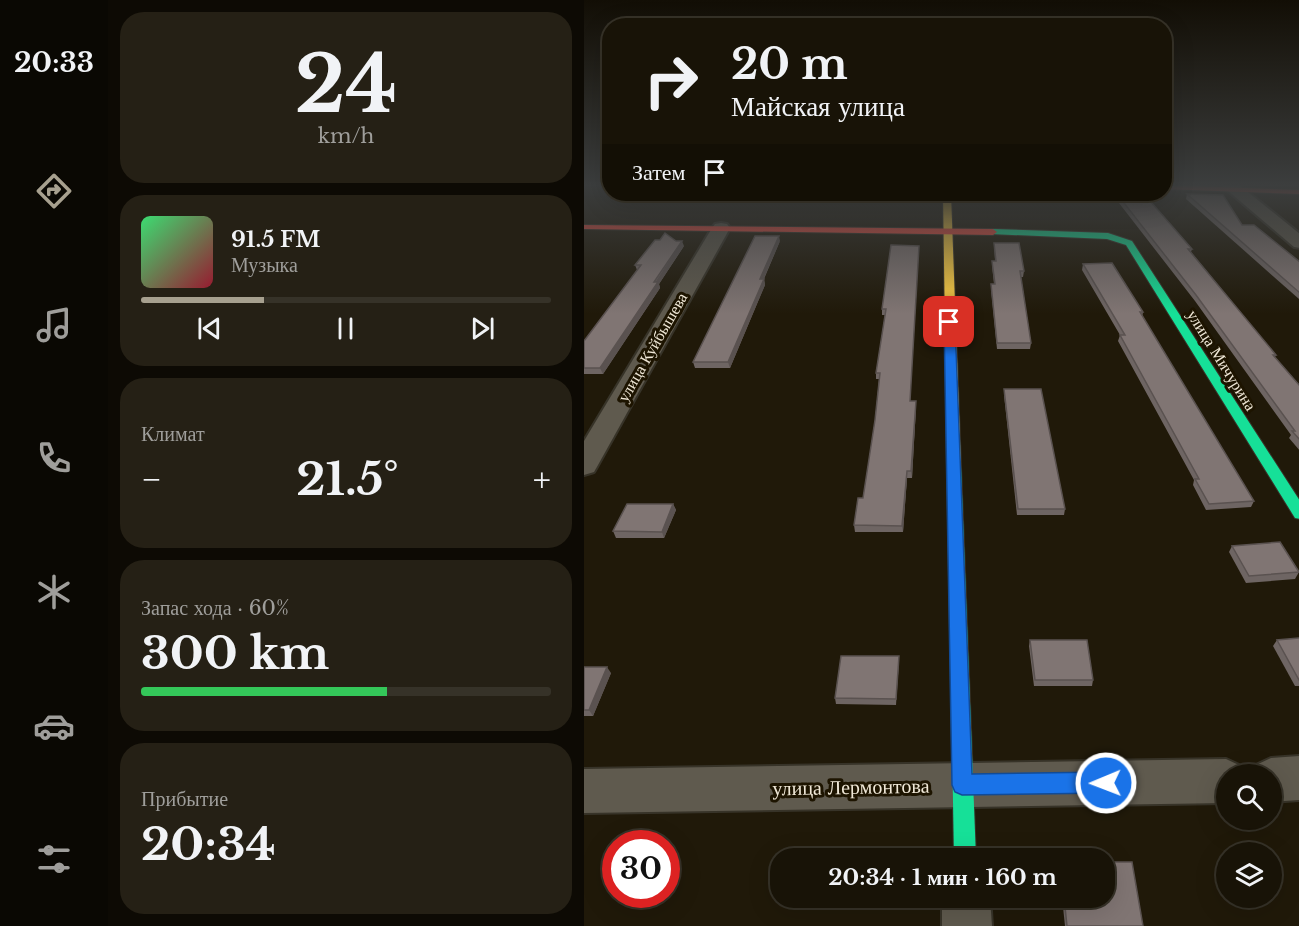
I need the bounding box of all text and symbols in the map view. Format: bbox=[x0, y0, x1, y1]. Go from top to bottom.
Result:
text: 24 bbox=[295, 36, 397, 133]
text: 20 m bbox=[731, 38, 848, 90]
icon: right bbox=[632, 42, 710, 120]
text: 20:33 bbox=[14, 46, 94, 79]
text: Майская улица bbox=[731, 90, 905, 123]
text: km/h bbox=[318, 124, 374, 148]
icon: arrive bbox=[698, 156, 731, 189]
text: Затем bbox=[632, 159, 686, 186]
icon: directions bbox=[33, 170, 75, 212]
text: 91.5 FM bbox=[231, 226, 320, 253]
text: Музыка bbox=[231, 253, 298, 277]
street label: улица Куйбышева bbox=[613, 289, 691, 405]
pin bbox=[923, 296, 974, 347]
icon: music bbox=[33, 304, 75, 346]
icon: arrive bbox=[932, 305, 965, 338]
street label: улица Мичурина bbox=[1183, 306, 1261, 414]
icon: previous bbox=[193, 312, 226, 345]
icon: pause bbox=[329, 312, 362, 345]
icon: next bbox=[466, 312, 499, 345]
text: Климат bbox=[141, 422, 205, 446]
icon: phone bbox=[33, 437, 75, 479]
text: 21.5° bbox=[296, 451, 399, 507]
text: − bbox=[141, 459, 162, 500]
text: + bbox=[533, 459, 551, 500]
icon: climate bbox=[33, 571, 75, 613]
text: Запас хода · 60% bbox=[141, 596, 289, 620]
text: 300 km bbox=[141, 625, 329, 681]
icon: car bbox=[33, 705, 75, 747]
position arrow bbox=[1074, 751, 1138, 815]
map controls bbox=[1216, 764, 1282, 908]
button: search bbox=[1216, 764, 1282, 830]
street label: улица Лермонтова bbox=[772, 774, 930, 800]
text: Прибытие bbox=[141, 787, 228, 811]
text: 20:34 bbox=[141, 816, 276, 872]
speed limit sign: 30 bbox=[602, 830, 680, 908]
icon: filters bbox=[33, 838, 75, 880]
button: layers bbox=[1216, 842, 1282, 908]
text: 20:34 · 1 мин · 160 m bbox=[828, 864, 1057, 891]

